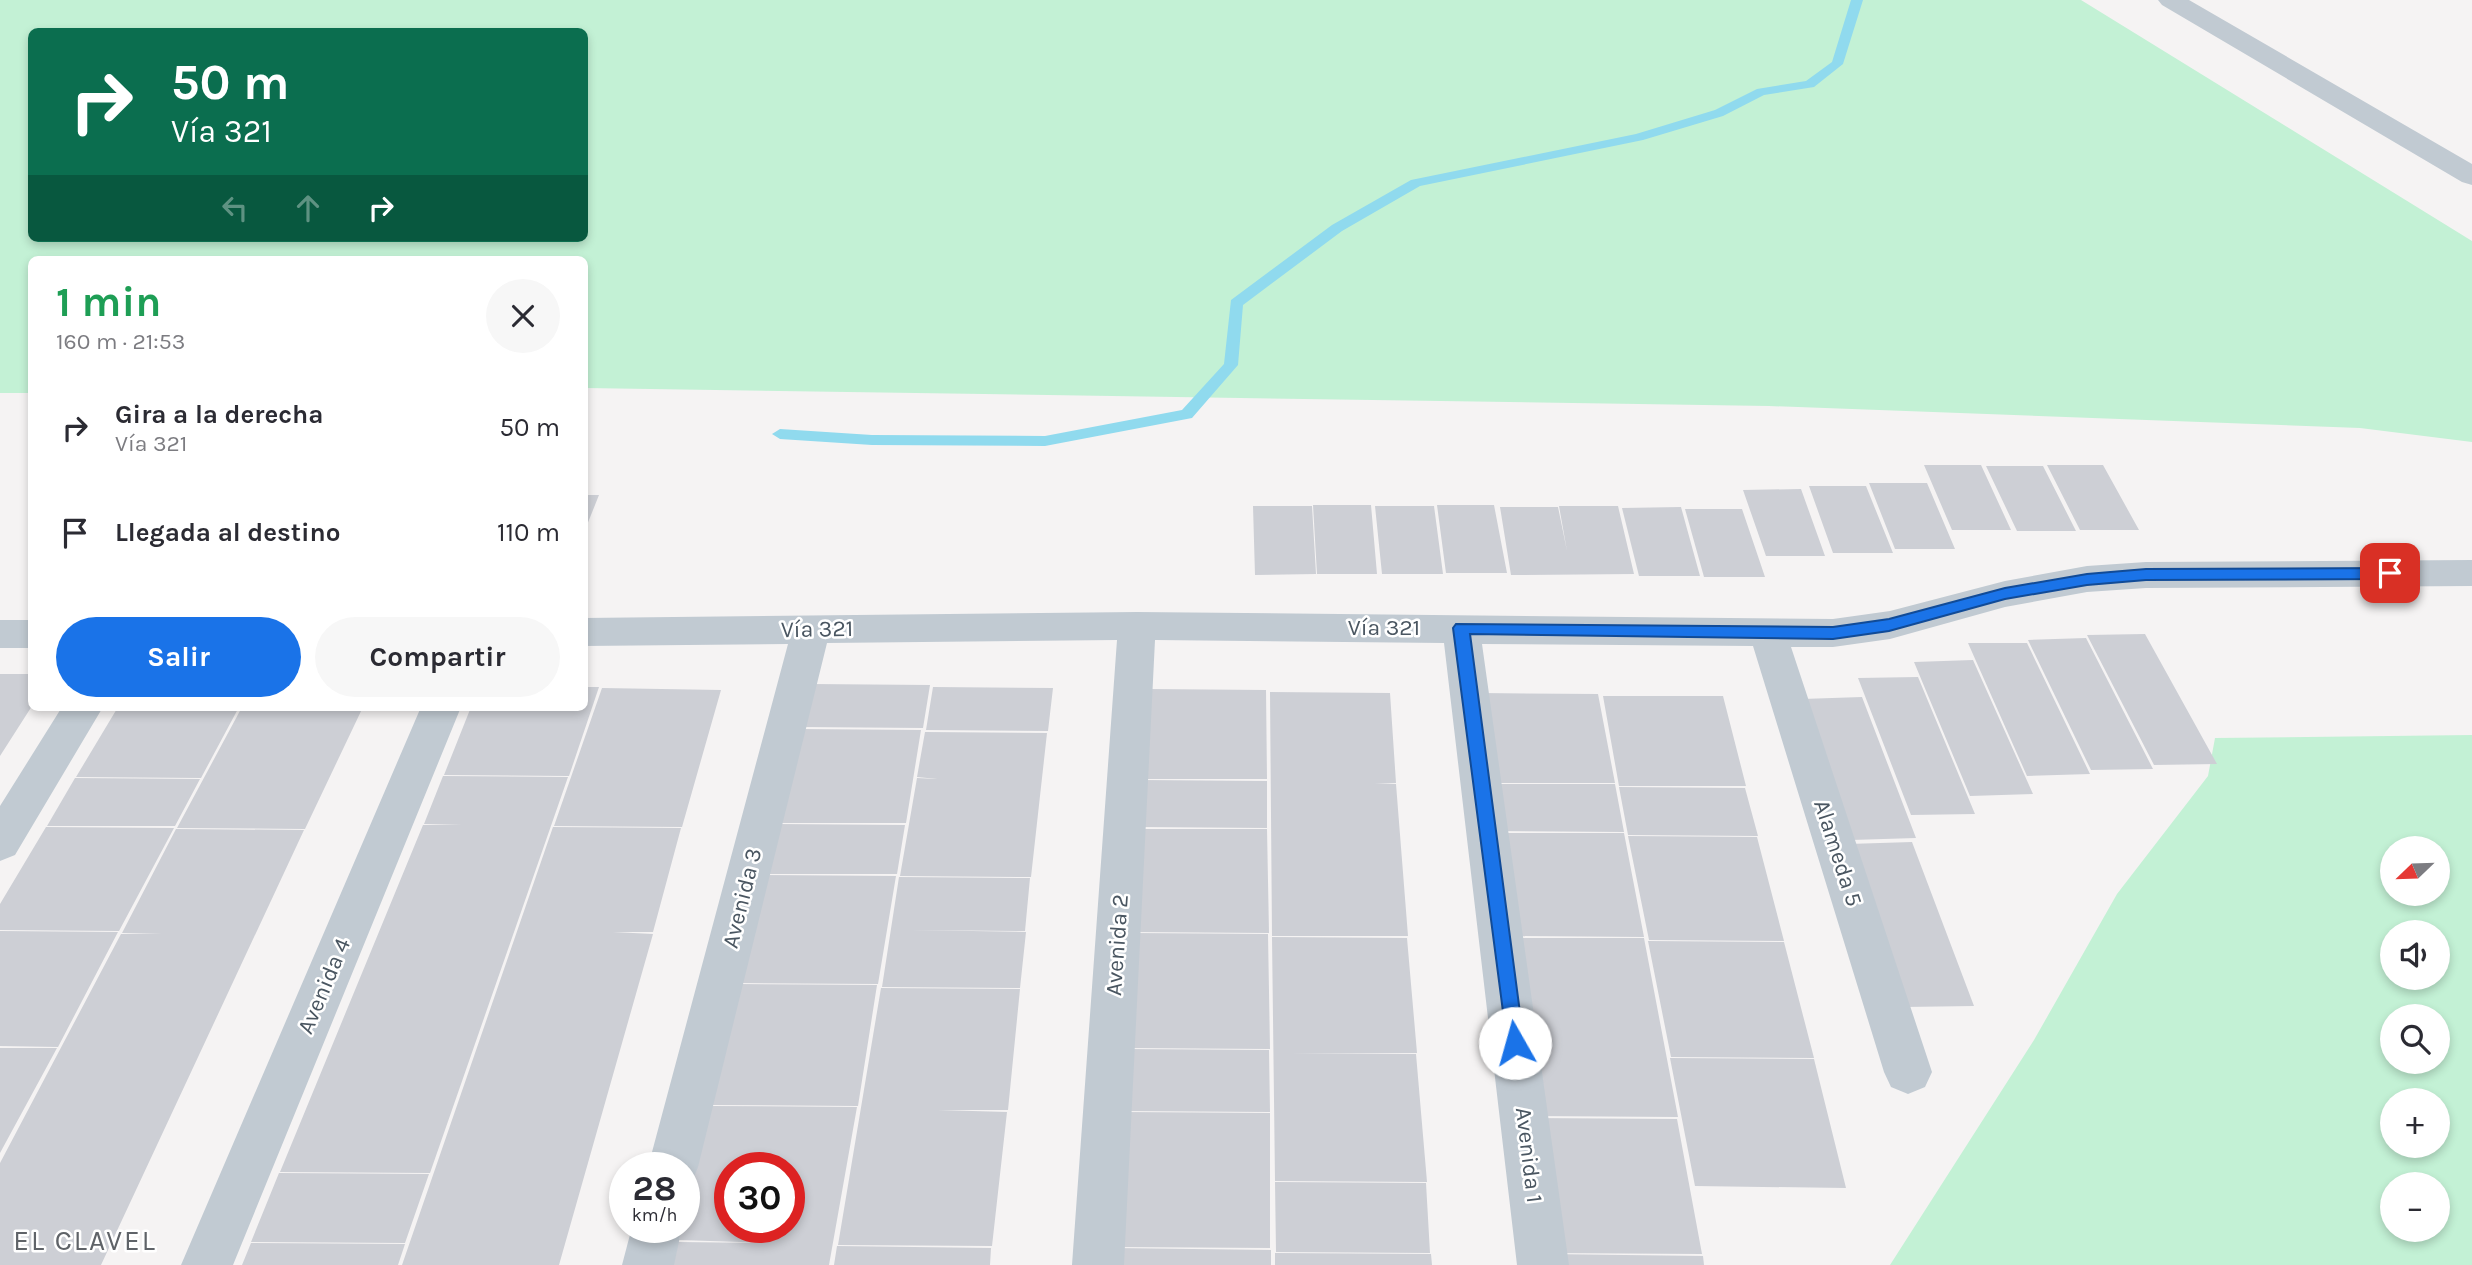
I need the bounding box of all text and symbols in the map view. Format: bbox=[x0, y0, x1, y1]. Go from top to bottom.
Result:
text: 50 m bbox=[171, 54, 289, 111]
icon: right bbox=[56, 56, 147, 147]
text: Vía 321 bbox=[171, 113, 272, 150]
icon: left bbox=[216, 189, 254, 227]
icon: ahead bbox=[289, 189, 327, 227]
icon: right bbox=[362, 189, 400, 227]
text: 1 min bbox=[56, 277, 161, 327]
button: close bbox=[486, 279, 560, 353]
text: 160 m · 21:53 bbox=[56, 328, 185, 355]
text: Gira a la derecha bbox=[115, 399, 324, 430]
icon: right bbox=[56, 409, 94, 447]
text: 50 m bbox=[499, 412, 560, 443]
text: Vía 321 bbox=[115, 430, 187, 457]
icon: arrive bbox=[56, 514, 94, 552]
text: Llegada al destino bbox=[115, 517, 341, 548]
text: 110 m bbox=[497, 517, 560, 548]
pin bbox=[2360, 543, 2420, 603]
icon: arrive bbox=[2371, 554, 2409, 592]
street label: Vía 321 bbox=[1348, 614, 1420, 641]
street label: Vía 321 bbox=[781, 615, 853, 643]
button: Salir bbox=[56, 617, 301, 697]
button: Compartir bbox=[315, 617, 560, 697]
street label: Alameda 5 bbox=[1808, 796, 1868, 910]
north arrow bbox=[2380, 836, 2450, 906]
map controls bbox=[2380, 836, 2450, 1242]
street label: Avenida 3 bbox=[717, 845, 767, 951]
street label: Avenida 2 bbox=[1100, 893, 1134, 997]
button: sound bbox=[2380, 920, 2450, 990]
street label: Avenida 4 bbox=[292, 934, 356, 1038]
button: search bbox=[2380, 1004, 2450, 1074]
position arrow bbox=[1478, 1006, 1552, 1080]
button: + bbox=[2380, 1088, 2450, 1158]
street label: Avenida 1 bbox=[1510, 1106, 1548, 1204]
speed limit sign: 30 bbox=[714, 1152, 805, 1243]
text: 28 bbox=[633, 1168, 676, 1209]
button: − bbox=[2380, 1172, 2450, 1242]
text: km/h bbox=[632, 1204, 677, 1226]
district label: EL CLAVEL bbox=[13, 1224, 157, 1257]

